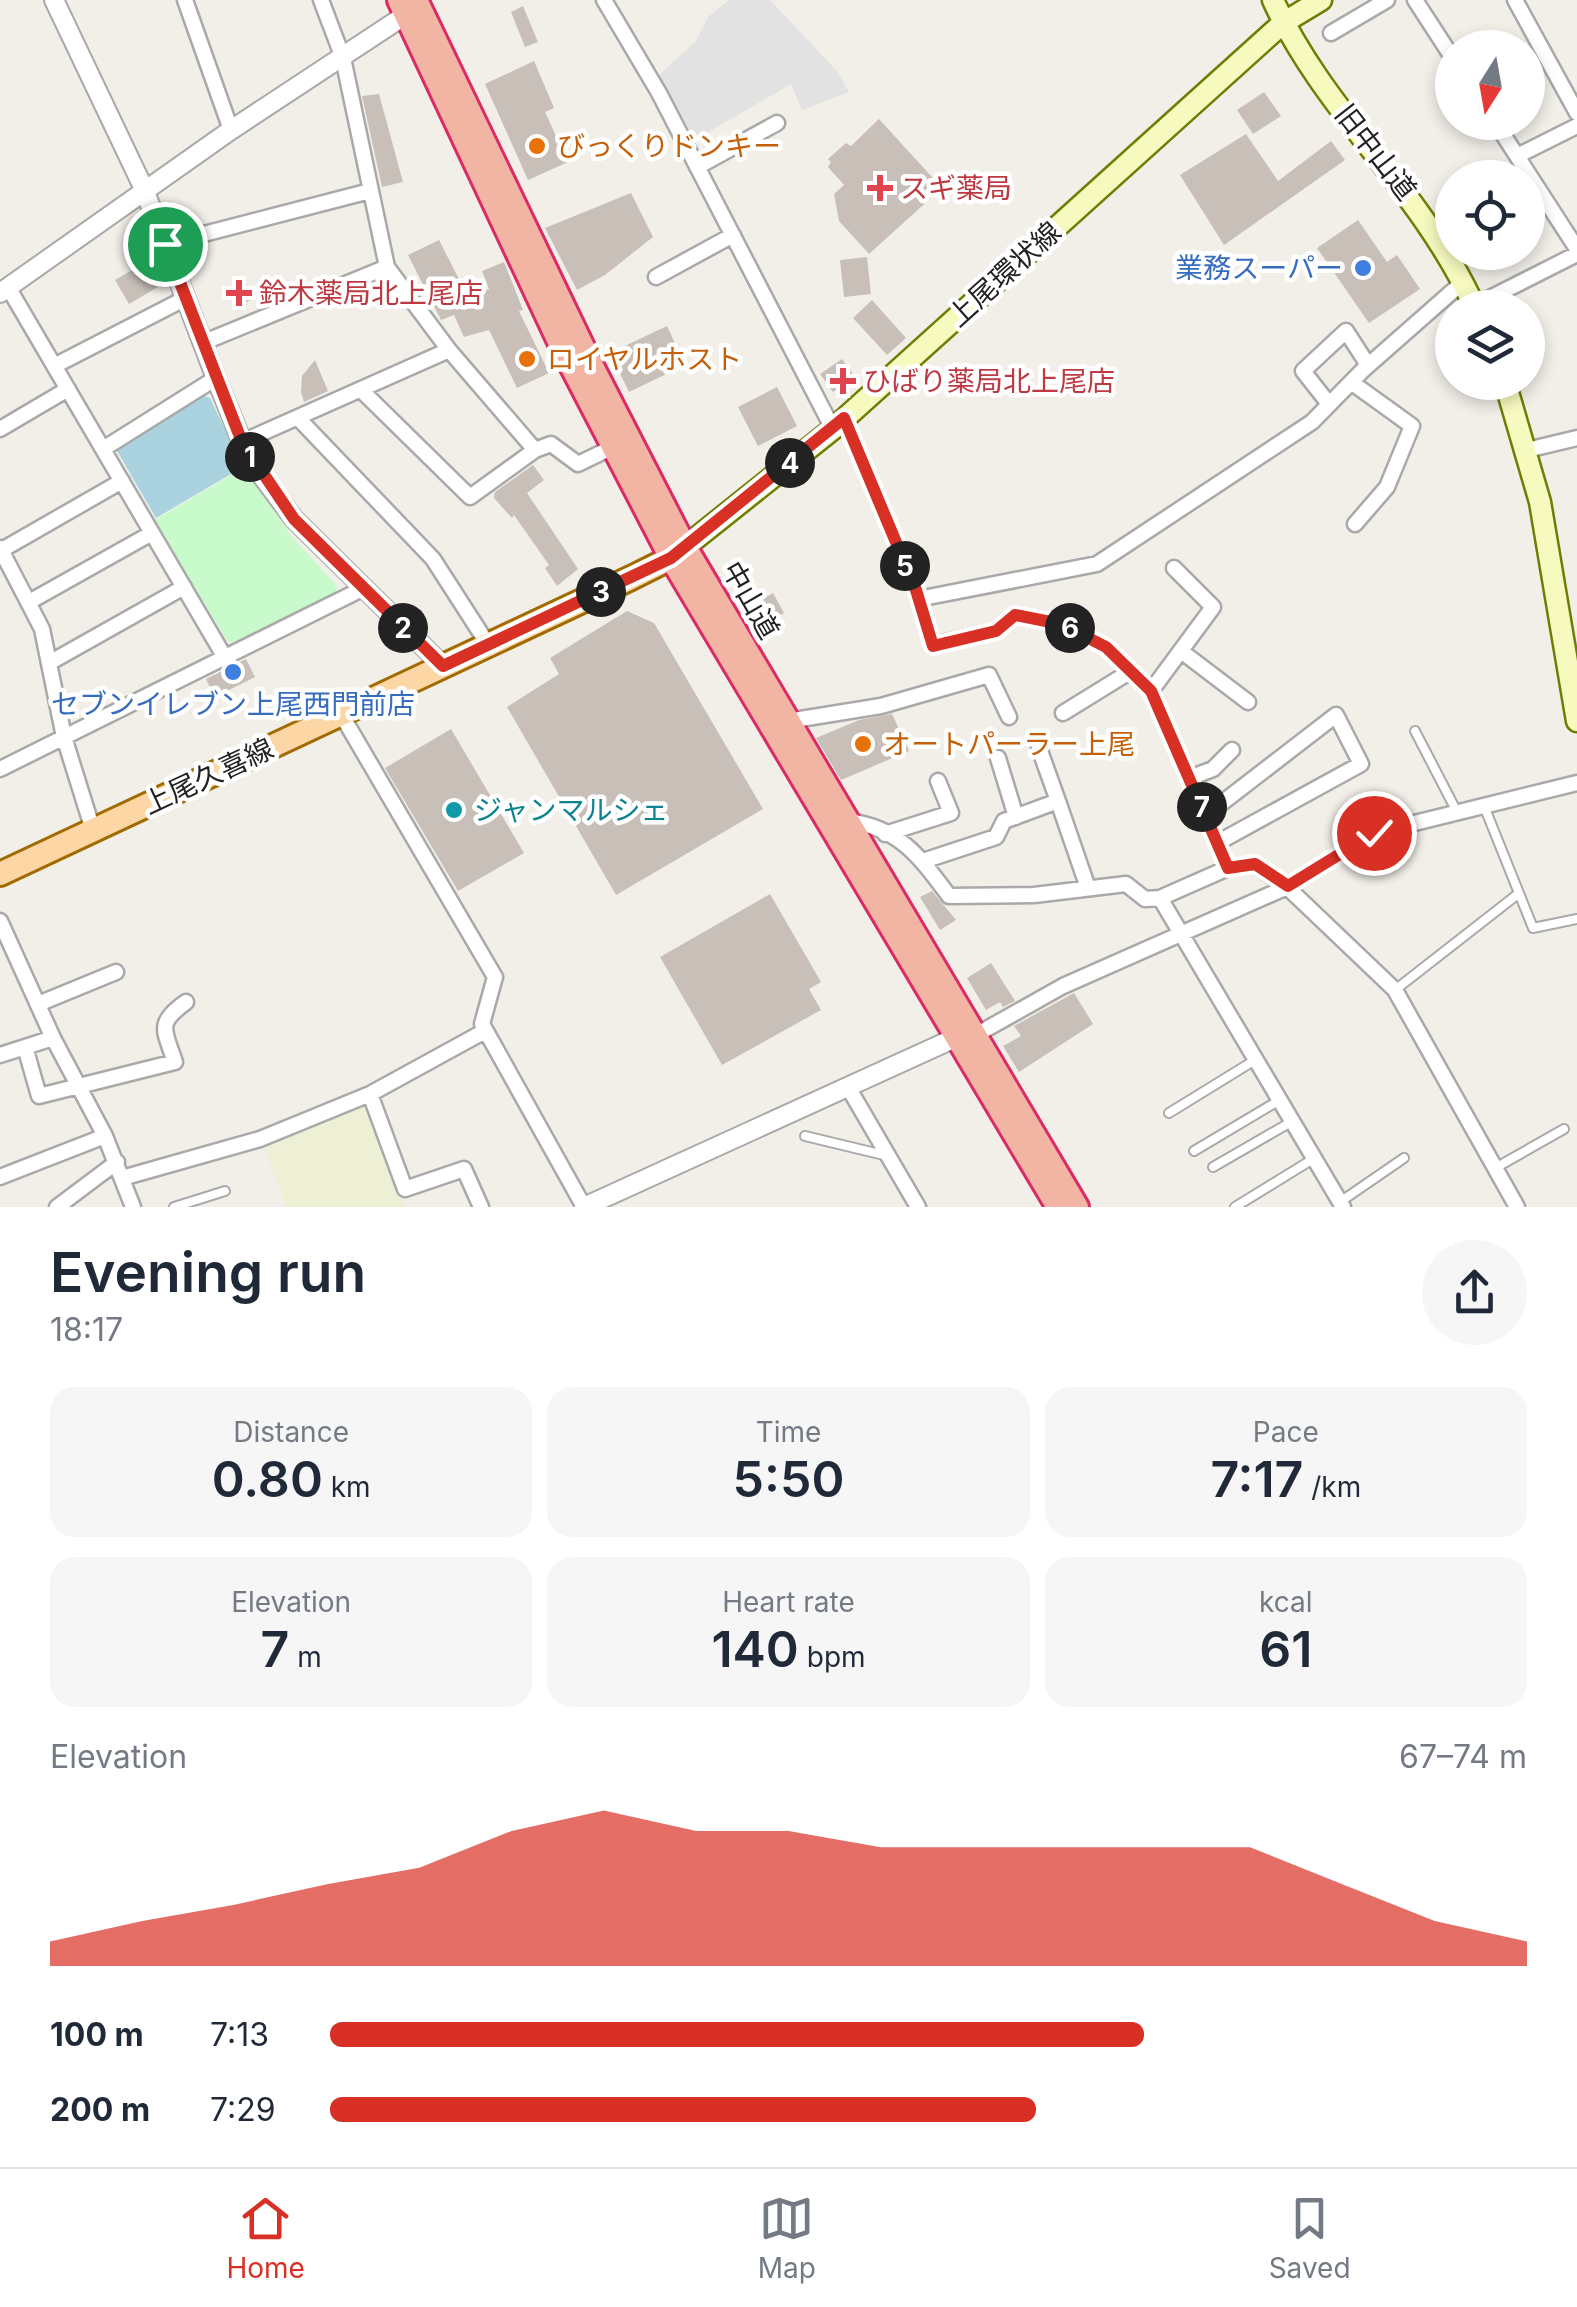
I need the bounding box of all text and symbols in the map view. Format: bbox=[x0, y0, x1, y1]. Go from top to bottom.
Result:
north arrow bbox=[1435, 30, 1545, 140]
map controls bbox=[1435, 30, 1545, 400]
street label: 旧中山道 bbox=[1328, 97, 1424, 207]
place label: びっくりドンキー bbox=[557, 129, 781, 163]
marker: びっくりドンキー bbox=[526, 135, 548, 157]
button: locate bbox=[1435, 160, 1545, 270]
place label: スギ薬局 bbox=[900, 171, 1012, 205]
marker: スギ薬局 bbox=[869, 177, 891, 199]
pin bbox=[123, 202, 208, 287]
street label: 上尾環状線 bbox=[941, 215, 1067, 333]
icon: arrive bbox=[138, 217, 193, 272]
place label: 業務スーパー bbox=[1175, 251, 1343, 285]
marker: 業務スーパー bbox=[1352, 257, 1374, 279]
place label: 鈴木薬局北上尾店 bbox=[259, 276, 483, 310]
marker: 鈴木薬局北上尾店 bbox=[228, 282, 250, 304]
button: layers bbox=[1435, 290, 1545, 400]
place label: ロイヤルホスト bbox=[547, 342, 742, 376]
marker: ロイヤルホスト bbox=[516, 348, 538, 370]
place label: ひばり薬局北上尾店 bbox=[863, 364, 1115, 398]
marker: ひばり薬局北上尾店 bbox=[832, 370, 854, 392]
pin: 1 bbox=[225, 432, 275, 482]
pin: 4 bbox=[765, 438, 815, 488]
text: 1 bbox=[244, 440, 256, 474]
text: 4 bbox=[781, 446, 799, 480]
pin: 5 bbox=[880, 541, 930, 591]
text: 5 bbox=[896, 549, 914, 583]
street label: 中山道 bbox=[715, 555, 787, 645]
pin: 3 bbox=[576, 567, 626, 617]
text: 3 bbox=[592, 575, 610, 609]
pin: 2 bbox=[378, 603, 428, 653]
pin: 6 bbox=[1045, 603, 1095, 653]
text: 2 bbox=[394, 611, 412, 645]
text: 6 bbox=[1061, 611, 1079, 645]
marker: セブンイレブン上尾西門前店 bbox=[222, 661, 244, 683]
place label: セブンイレブン上尾西門前店 bbox=[51, 687, 415, 721]
place label: オートパーラー上尾 bbox=[883, 727, 1135, 761]
street label: 上尾久喜線 bbox=[137, 731, 279, 821]
marker: オートパーラー上尾 bbox=[852, 733, 874, 755]
pin: 7 bbox=[1177, 782, 1227, 832]
text: 7 bbox=[1194, 790, 1210, 824]
pin bbox=[1332, 791, 1417, 876]
place label: ジャンマルシェ bbox=[474, 793, 669, 827]
marker: ジャンマルシェ bbox=[443, 799, 465, 821]
icon: check bbox=[1347, 806, 1402, 861]
text: Evening run bbox=[50, 1239, 366, 1305]
button: share bbox=[1422, 1240, 1527, 1345]
text: 18:17 bbox=[50, 1310, 123, 1349]
text: Distance bbox=[233, 1415, 349, 1449]
text: Time bbox=[756, 1415, 821, 1449]
text: Pace bbox=[1253, 1415, 1319, 1449]
text: 0.80 bbox=[212, 1449, 323, 1509]
text: 5:50 bbox=[733, 1449, 844, 1509]
text: 7:17 bbox=[1210, 1449, 1303, 1509]
text: km bbox=[323, 1470, 371, 1504]
text: /km bbox=[1303, 1470, 1361, 1504]
text: Elevation bbox=[231, 1585, 351, 1619]
text: Heart rate bbox=[722, 1585, 855, 1619]
text: kcal bbox=[1259, 1585, 1313, 1619]
text: 7 bbox=[261, 1619, 289, 1679]
text: 140 bbox=[711, 1619, 799, 1679]
text: 61 bbox=[1259, 1619, 1312, 1679]
text: m bbox=[289, 1640, 322, 1674]
text: bpm bbox=[799, 1640, 866, 1674]
text: Elevation bbox=[50, 1737, 187, 1776]
text: 67–74 m bbox=[1399, 1737, 1527, 1776]
text: 100 m bbox=[50, 2015, 144, 2054]
text: 7:13 bbox=[210, 2015, 269, 2054]
text: 200 m bbox=[50, 2090, 150, 2129]
text: 7:29 bbox=[210, 2090, 276, 2129]
tab: Home bbox=[226, 2191, 305, 2285]
tab: Map bbox=[758, 2191, 816, 2285]
tab: Saved bbox=[1269, 2191, 1351, 2285]

